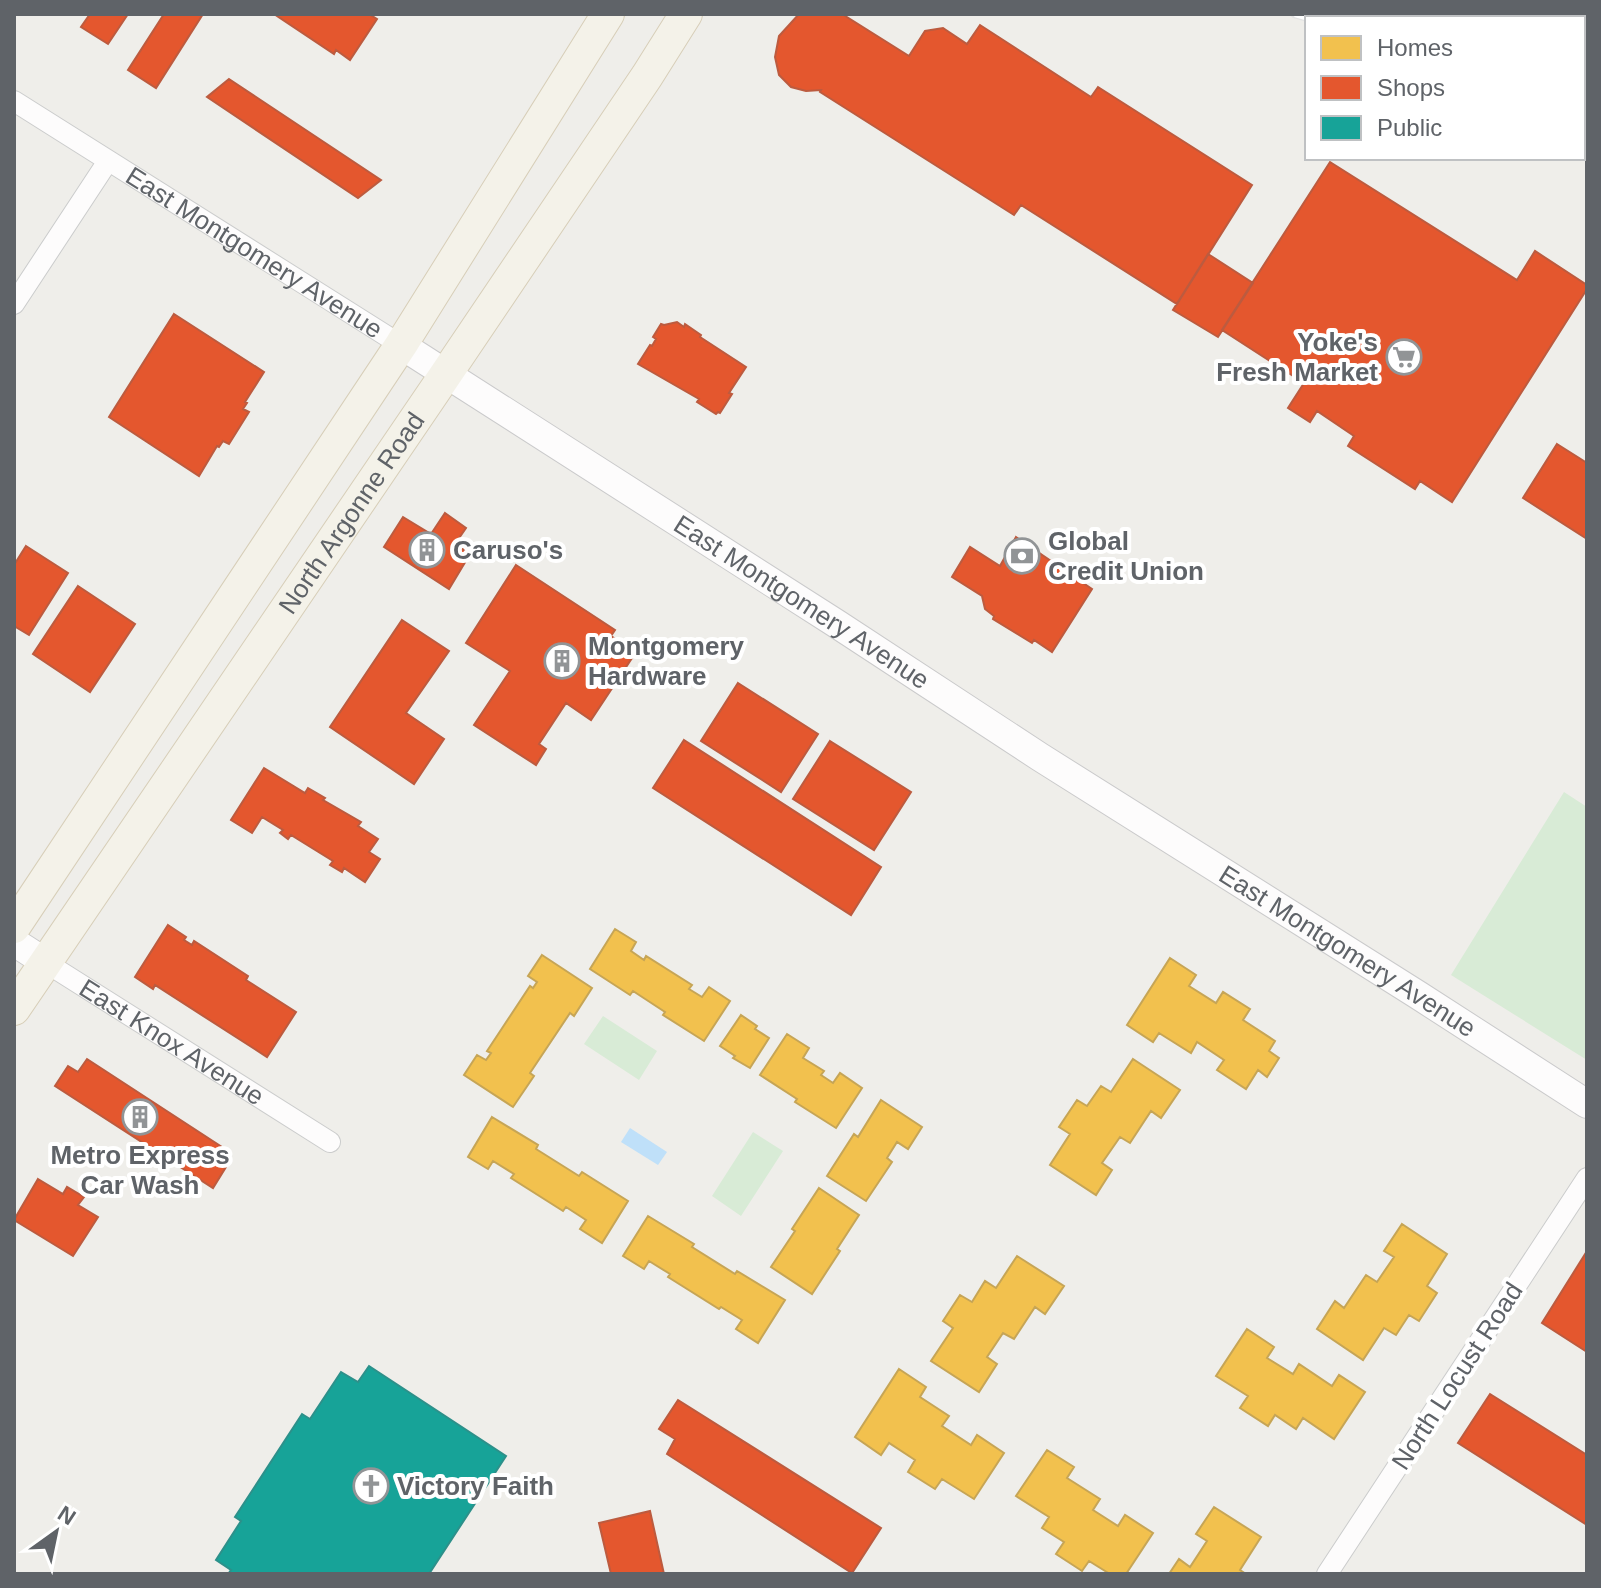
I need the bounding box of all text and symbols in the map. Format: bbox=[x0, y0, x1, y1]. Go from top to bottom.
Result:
legend bbox=[1305, 16, 1585, 160]
text: Homes bbox=[1377, 34, 1453, 61]
text: Shops bbox=[1377, 74, 1445, 101]
text: Public bbox=[1377, 114, 1442, 141]
street label: East Montgomery Avenue bbox=[120, 160, 388, 344]
place label: Yoke's Fresh Market bbox=[1216, 327, 1378, 387]
supermarket icon: Yoke's Fresh Market bbox=[1385, 338, 1423, 376]
street label: North Argonne Road bbox=[272, 406, 431, 619]
street label: East Montgomery Avenue bbox=[669, 509, 935, 695]
place label: Global Credit Union bbox=[1048, 526, 1204, 586]
building icon: Caruso's bbox=[408, 531, 446, 569]
place label: Caruso's bbox=[453, 535, 563, 565]
bank icon: Global Credit Union bbox=[1003, 537, 1041, 575]
place label: Montgomery Hardware bbox=[588, 631, 745, 691]
building icon: Montgomery Hardware bbox=[543, 642, 581, 680]
street label: East Montgomery Avenue bbox=[1214, 859, 1481, 1043]
street label: East Knox Avenue bbox=[74, 973, 270, 1111]
building icon: Metro Express Car Wash bbox=[121, 1098, 159, 1136]
place label: Metro Express Car Wash bbox=[50, 1140, 230, 1200]
street label: North Locust Road bbox=[1385, 1277, 1529, 1475]
church icon: Victory Faith bbox=[352, 1467, 390, 1505]
place label: Victory Faith bbox=[397, 1471, 554, 1501]
north arrow bbox=[16, 1492, 96, 1572]
text: N bbox=[53, 1501, 80, 1530]

